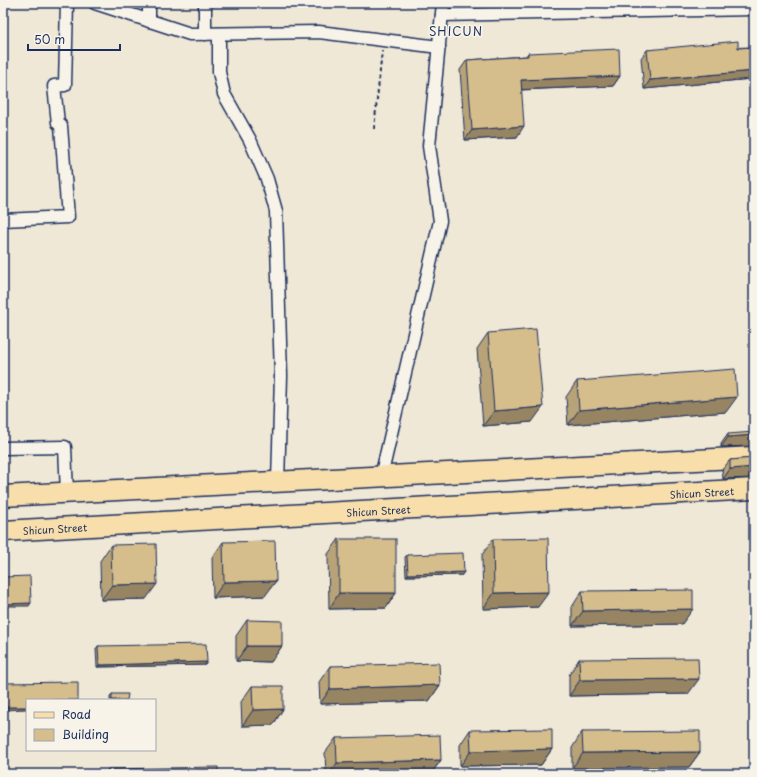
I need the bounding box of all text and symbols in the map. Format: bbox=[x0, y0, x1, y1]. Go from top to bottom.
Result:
district label: SHICUN bbox=[429, 22, 483, 40]
scale bar bbox=[28, 26, 120, 52]
text: 50 m bbox=[34, 30, 65, 48]
street label: Shicun Street bbox=[669, 483, 734, 501]
street label: Shicun Street bbox=[346, 501, 411, 519]
street label: Shicun Street bbox=[22, 519, 87, 537]
legend bbox=[26, 699, 156, 751]
text: Road bbox=[62, 705, 91, 723]
text: Building bbox=[62, 725, 109, 743]

